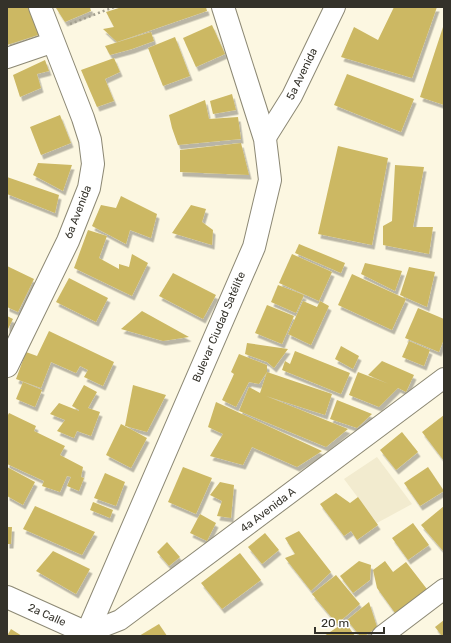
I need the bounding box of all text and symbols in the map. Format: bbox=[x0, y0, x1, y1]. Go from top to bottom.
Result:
street label: 5a Avenida bbox=[284, 46, 320, 102]
street label: 6a Avenida bbox=[62, 183, 94, 241]
street label: Bulevar Ciudad Satélite bbox=[190, 270, 248, 384]
street label: 4a Avenida A bbox=[238, 485, 299, 535]
street label: 2a Calle bbox=[26, 601, 68, 629]
scale bar bbox=[315, 609, 384, 635]
text: 20 m bbox=[321, 616, 349, 630]

